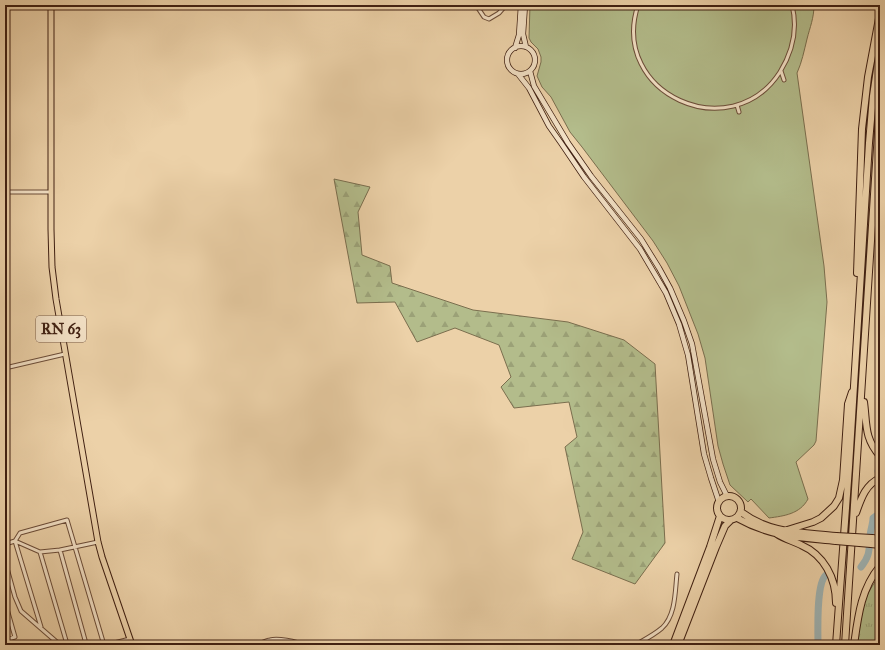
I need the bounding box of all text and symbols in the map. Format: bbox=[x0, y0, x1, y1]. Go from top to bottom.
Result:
road number: RN 63 bbox=[36, 316, 86, 342]

